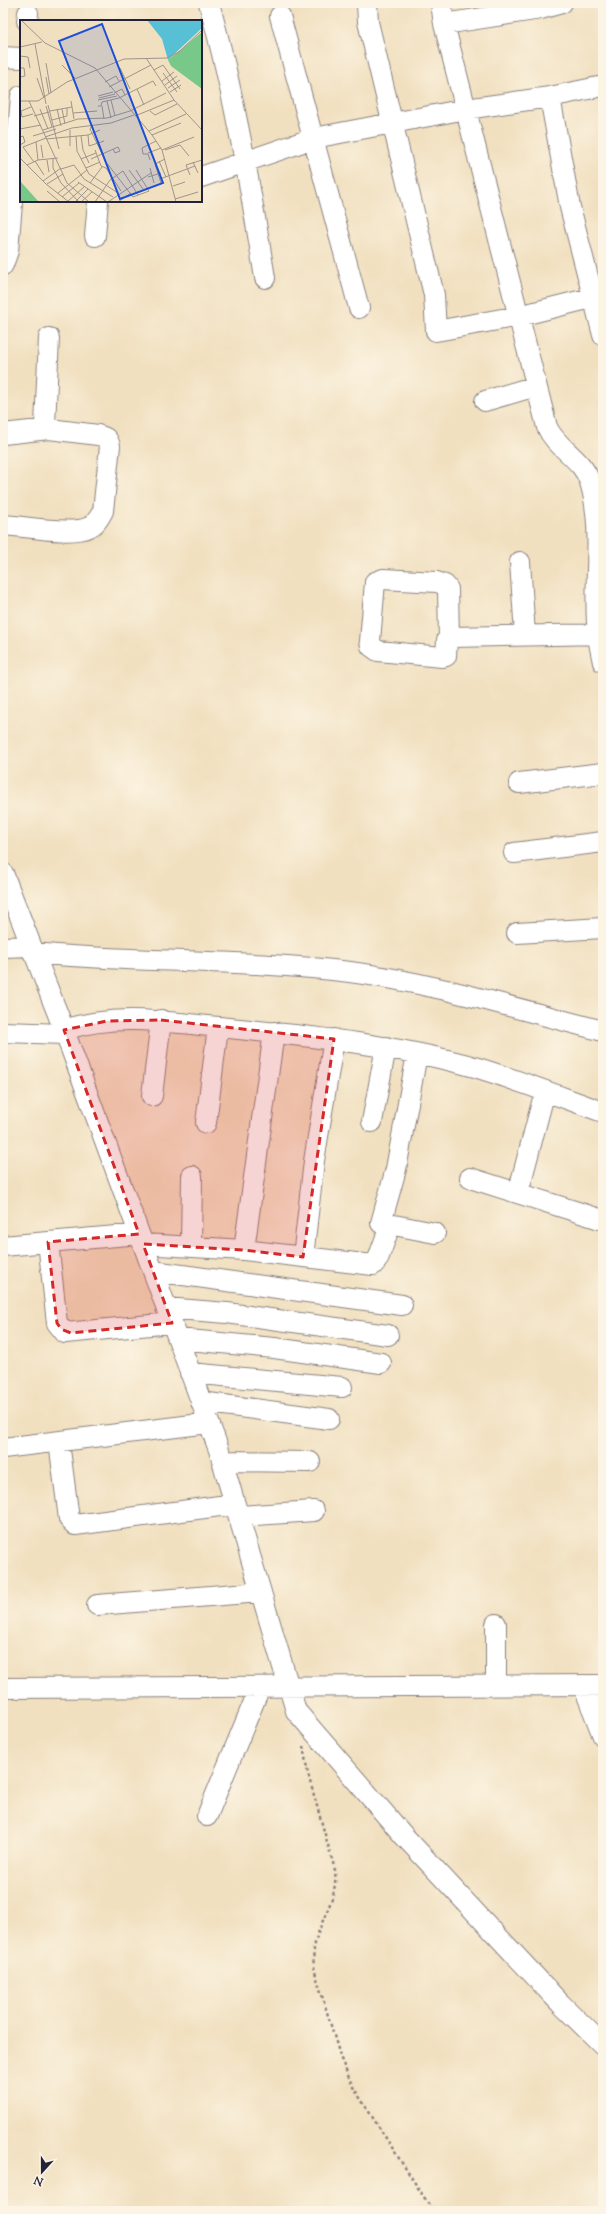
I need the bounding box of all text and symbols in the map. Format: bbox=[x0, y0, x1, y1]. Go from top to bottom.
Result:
inset map bbox=[20, 20, 202, 202]
north arrow bbox=[22, 2152, 62, 2192]
text: N bbox=[32, 2171, 47, 2190]

